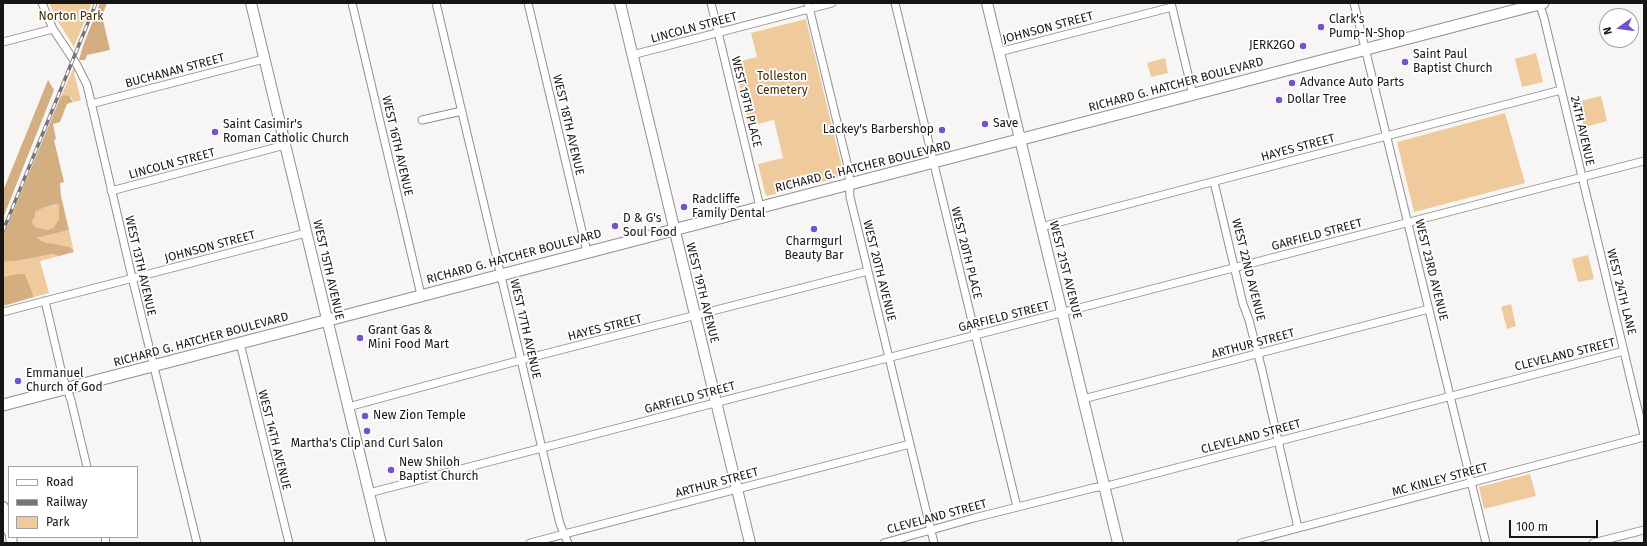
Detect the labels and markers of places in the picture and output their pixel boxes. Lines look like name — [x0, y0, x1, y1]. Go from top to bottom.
place label: Clark's Pump-N-Shop — [1329, 13, 1405, 41]
marker: Clark's Pump-N-Shop — [1316, 22, 1326, 32]
place label: JERK2GO — [1249, 39, 1295, 53]
marker: JERK2GO — [1298, 41, 1308, 51]
place label: Saint Paul Baptist Church — [1413, 48, 1492, 76]
marker: Saint Paul Baptist Church — [1400, 57, 1410, 67]
place label: Advance Auto Parts — [1300, 76, 1404, 90]
marker: Advance Auto Parts — [1287, 78, 1297, 88]
place label: Dollar Tree — [1287, 93, 1346, 107]
marker: Dollar Tree — [1274, 95, 1284, 105]
place label: Save — [993, 117, 1018, 131]
place label: Saint Casimir's Roman Catholic Church — [223, 118, 349, 146]
marker: Save — [980, 119, 990, 129]
place label: Lackey's Barbershop — [823, 123, 934, 137]
marker: Lackey's Barbershop — [937, 125, 947, 135]
marker: Saint Casimir's Roman Catholic Church — [210, 127, 220, 137]
place label: Radcliffe Family Dental — [692, 193, 765, 221]
marker: Radcliffe Family Dental — [679, 202, 689, 212]
place label: D & G's Soul Food — [623, 212, 677, 240]
marker: D & G's Soul Food — [610, 221, 620, 231]
marker: Charmgurl Beauty Bar — [809, 224, 819, 234]
place label: Charmgurl Beauty Bar — [784, 235, 844, 263]
place label: Grant Gas & Mini Food Mart — [368, 324, 449, 352]
marker: Grant Gas & Mini Food Mart — [355, 333, 365, 343]
place label: Emmanuel Church of God — [26, 367, 103, 395]
marker: Emmanuel Church of God — [13, 376, 23, 386]
place label: New Zion Temple — [373, 409, 466, 423]
marker: New Zion Temple — [360, 411, 370, 421]
marker: Martha's Clip and Curl Salon — [362, 426, 372, 436]
place label: Martha's Clip and Curl Salon — [291, 437, 443, 451]
place label: New Shiloh Baptist Church — [399, 456, 478, 484]
marker: New Shiloh Baptist Church — [386, 465, 396, 475]

